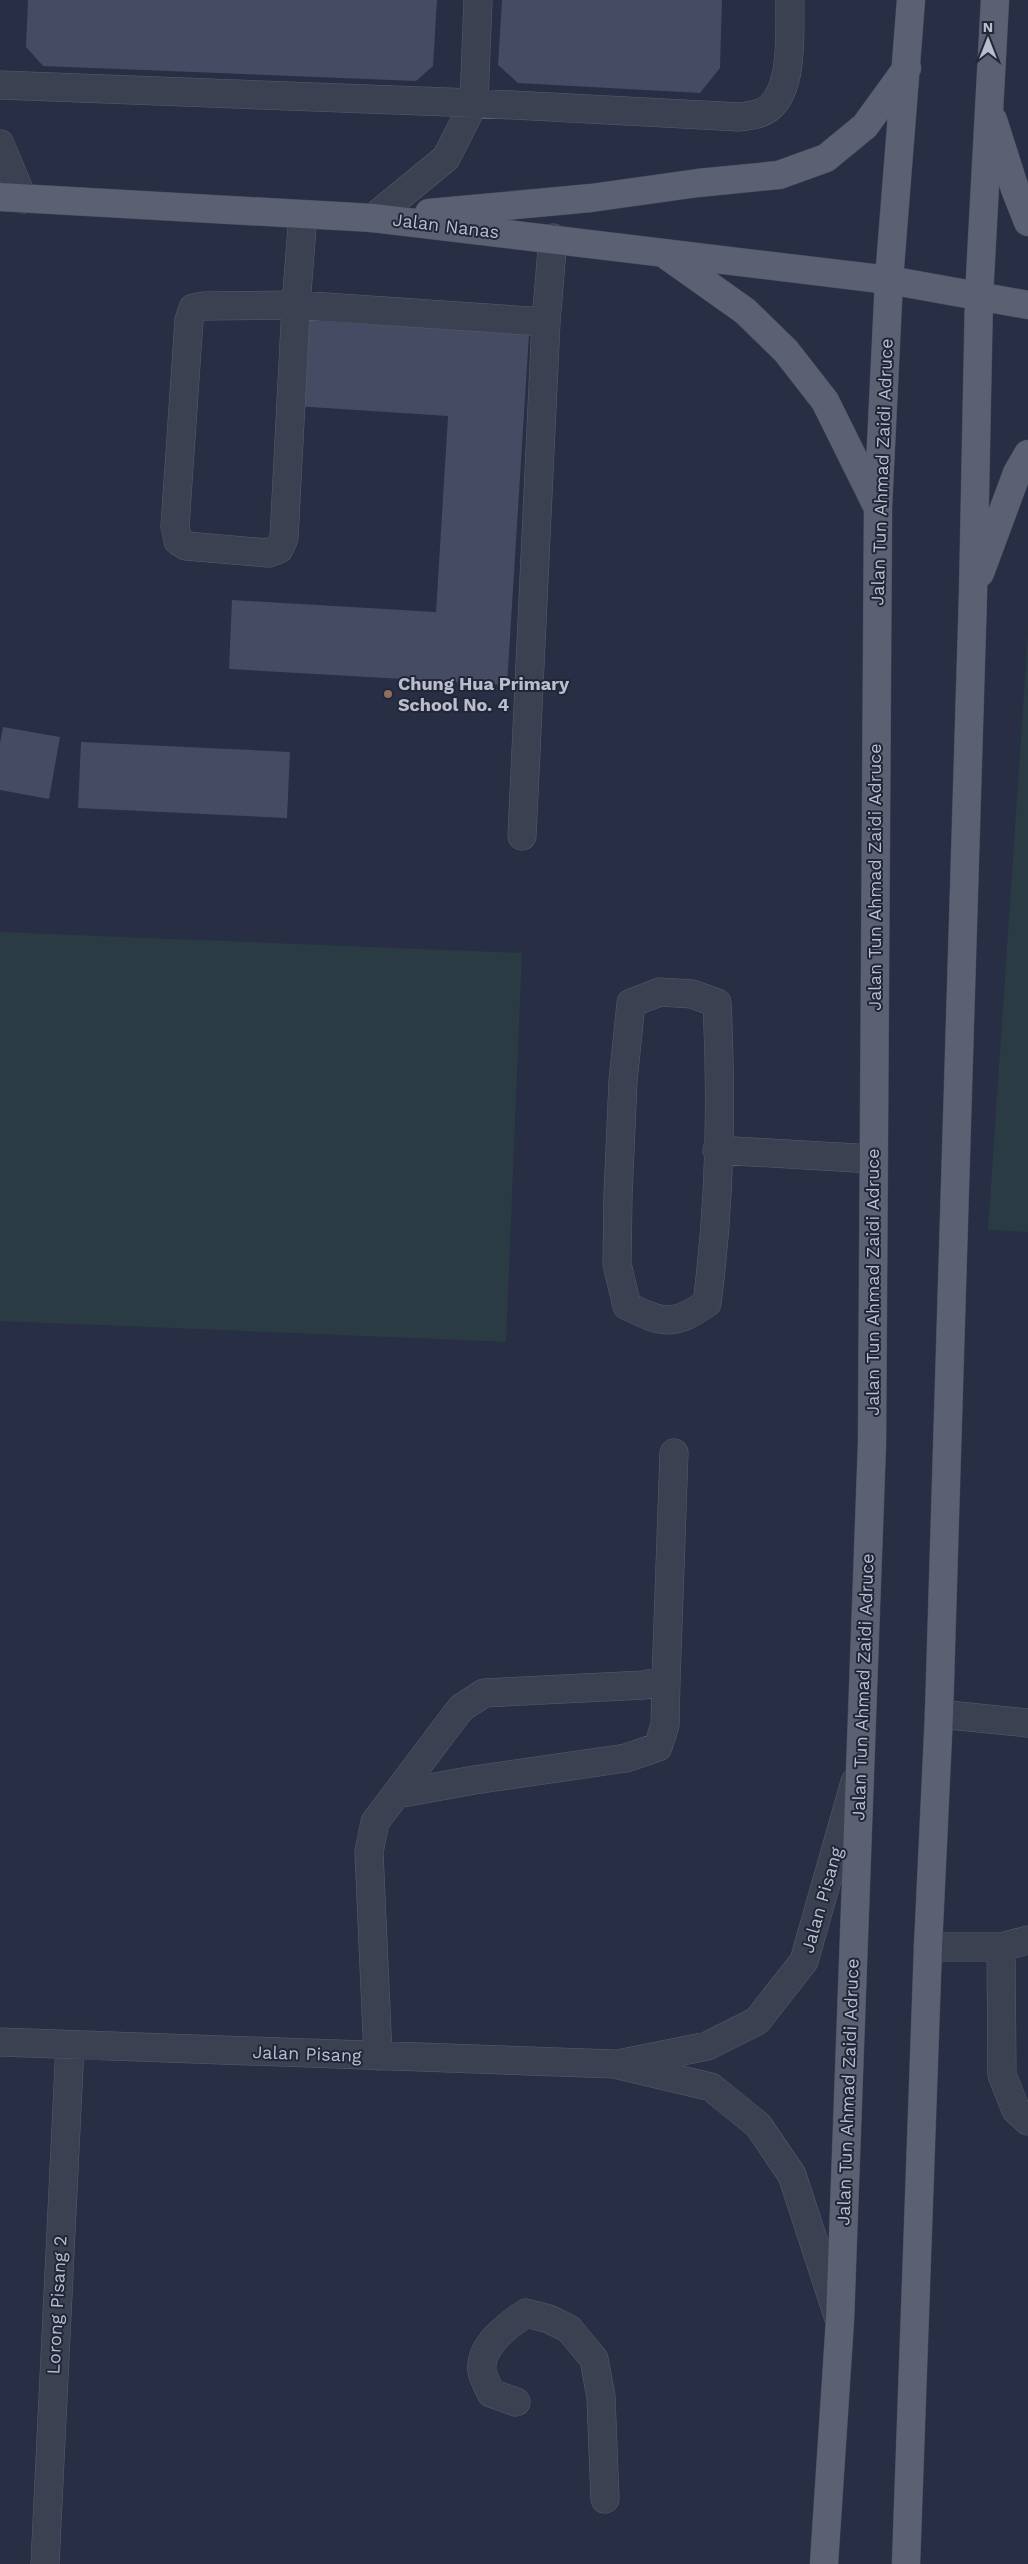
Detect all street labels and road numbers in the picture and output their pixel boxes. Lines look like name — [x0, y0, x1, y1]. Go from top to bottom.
street label: Jalan Nanas — [392, 209, 501, 242]
street label: Jalan Tun Ahmad Zaidi Adruce — [866, 338, 897, 606]
street label: Jalan Tun Ahmad Zaidi Adruce — [864, 743, 885, 1011]
street label: Jalan Tun Ahmad Zaidi Adruce — [862, 1148, 883, 1416]
street label: Jalan Tun Ahmad Zaidi Adruce — [847, 1553, 878, 1821]
street label: Jalan Pisang — [796, 1844, 847, 1955]
street label: Jalan Tun Ahmad Zaidi Adruce — [832, 1958, 863, 2226]
street label: Jalan Pisang — [252, 2041, 362, 2066]
street label: Lorong Pisang 2 — [42, 2235, 71, 2375]

